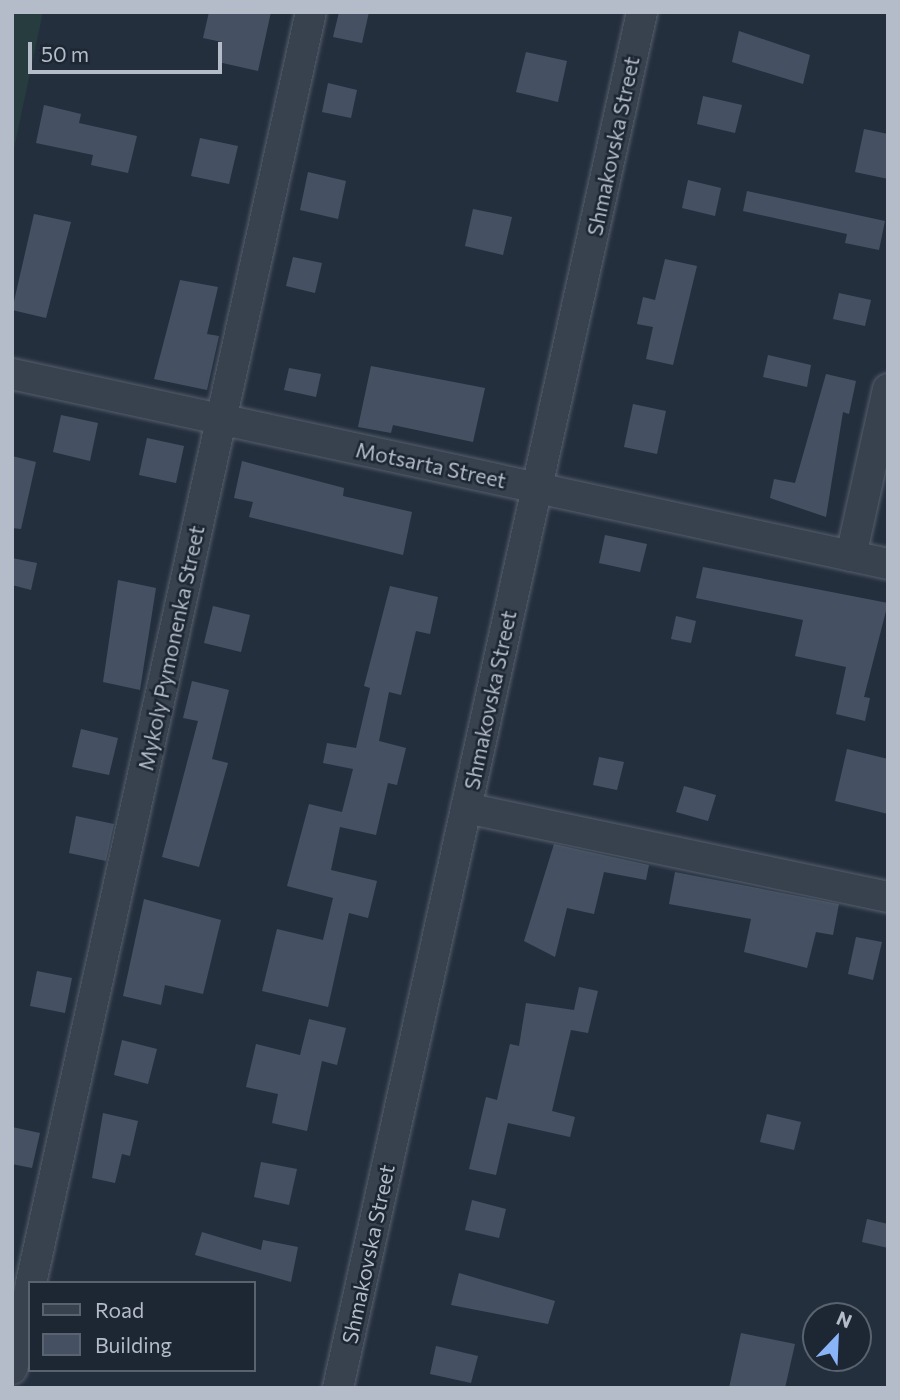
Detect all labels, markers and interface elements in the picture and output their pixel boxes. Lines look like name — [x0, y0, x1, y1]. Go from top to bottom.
scale bar — [32, 28, 226, 72]
text: 50 m — [41, 41, 89, 66]
street label: Shmakovska Street — [582, 54, 644, 238]
street label: Motsarta Street — [354, 437, 508, 493]
street label: Mykoly Pymonenka Street — [133, 523, 209, 773]
street label: Shmakovska Street — [459, 608, 521, 792]
street label: Shmakovska Street — [337, 1162, 399, 1346]
legend — [28, 1281, 256, 1372]
text: Road — [95, 1297, 144, 1322]
north arrow — [802, 1302, 872, 1372]
text: N — [834, 1306, 856, 1332]
text: Building — [95, 1332, 172, 1357]

